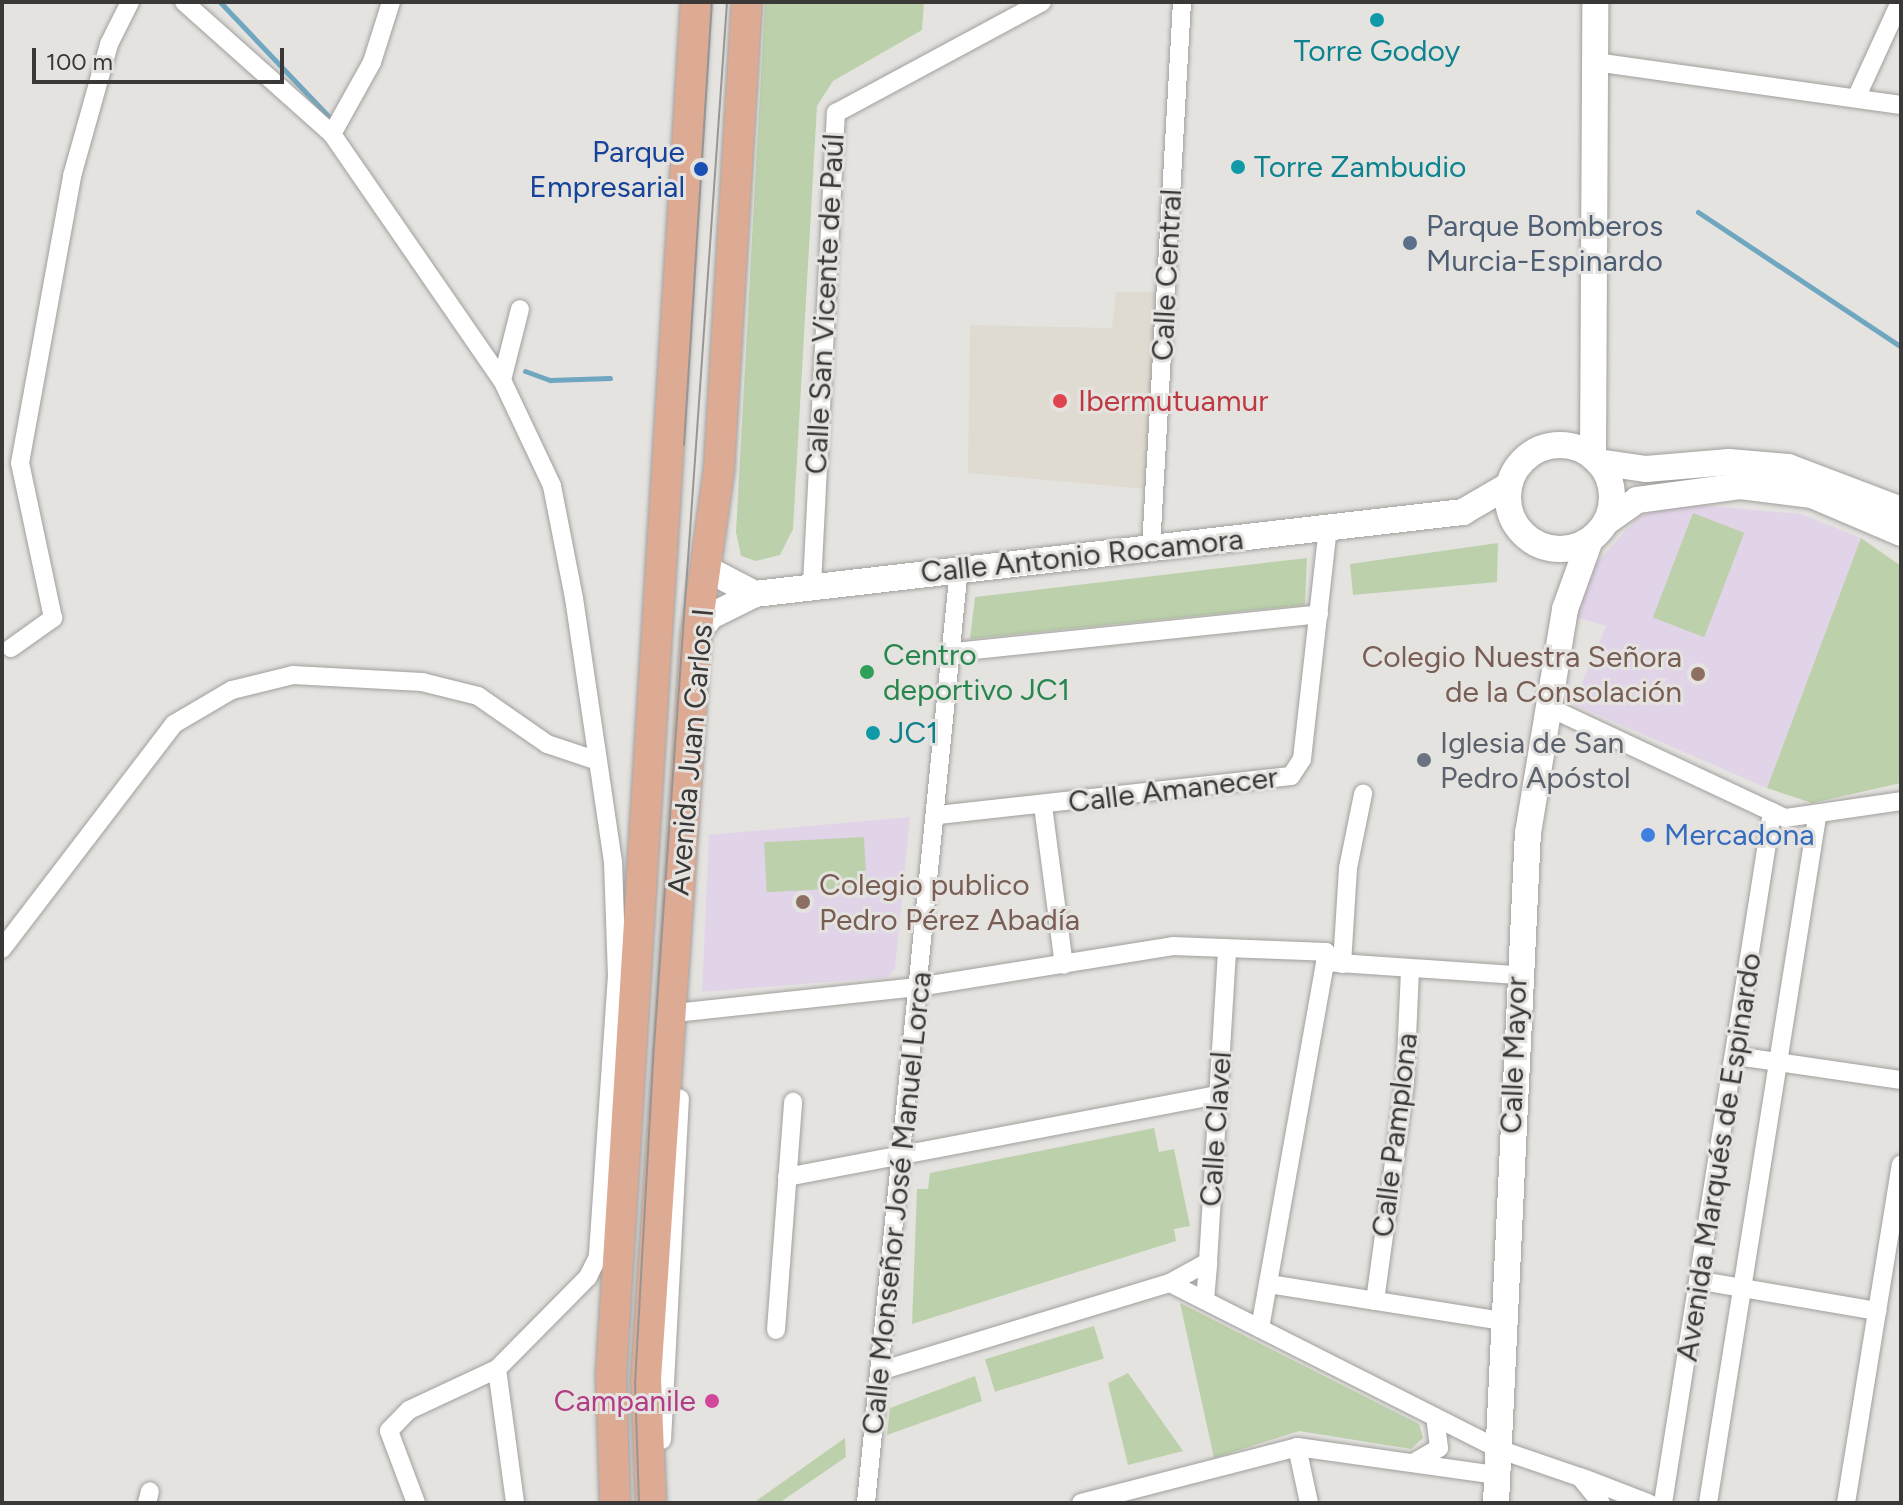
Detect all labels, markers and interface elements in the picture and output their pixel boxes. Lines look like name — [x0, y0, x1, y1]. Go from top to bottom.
marker: Torre Godoy — [1368, 11, 1386, 29]
scale bar — [36, 32, 288, 82]
place label: Torre Godoy — [1294, 33, 1460, 69]
text: 100 m — [46, 47, 113, 76]
street label: Calle San Vicente de Paúl — [798, 133, 852, 475]
place label: Parque Empresarial — [529, 134, 685, 204]
place label: Torre Zambudio — [1254, 149, 1466, 185]
marker: Torre Zambudio — [1229, 158, 1247, 176]
marker: Parque Empresarial — [692, 160, 710, 178]
street label: Calle Central — [1145, 188, 1189, 362]
place label: Parque Bomberos Murcia-Espinardo — [1426, 208, 1663, 278]
marker: Parque Bomberos Murcia-Espinardo — [1401, 234, 1419, 252]
place label: Ibermutuamur — [1078, 383, 1268, 419]
marker: Ibermutuamur — [1049, 390, 1071, 412]
street label: Calle Antonio Rocamora — [919, 521, 1245, 591]
street label: Avenida Juan Carlos I — [661, 607, 721, 897]
place label: Centro deportivo JC1 — [883, 637, 1070, 708]
place label: Colegio Nuestra Señora de la Consolación — [1362, 639, 1682, 710]
marker: Centro deportivo JC1 — [858, 663, 876, 681]
marker: Colegio Nuestra Señora de la Consolación — [1689, 665, 1707, 683]
place label: JC1 — [889, 715, 938, 751]
marker: JC1 — [864, 724, 882, 742]
place label: Iglesia de San Pedro Apóstol — [1440, 725, 1631, 796]
marker: Iglesia de San Pedro Apóstol — [1415, 751, 1433, 769]
street label: Calle Amanecer — [1066, 759, 1280, 821]
place label: Mercadona — [1664, 817, 1814, 853]
marker: Mercadona — [1639, 826, 1657, 844]
place label: Colegio publico Pedro Pérez Abadía — [819, 867, 1080, 938]
marker: Colegio publico Pedro Pérez Abadía — [794, 893, 812, 911]
street label: Avenida Marqués de Espinardo — [1669, 950, 1769, 1364]
street label: Calle Monseñor José Manuel Lorca — [855, 970, 939, 1436]
street label: Calle Mayor — [1493, 976, 1535, 1134]
street label: Calle Pamplona — [1365, 1031, 1425, 1239]
street label: Calle Clavel — [1193, 1050, 1239, 1208]
place label: Campanile — [554, 1383, 696, 1419]
marker: Campanile — [703, 1392, 721, 1410]

